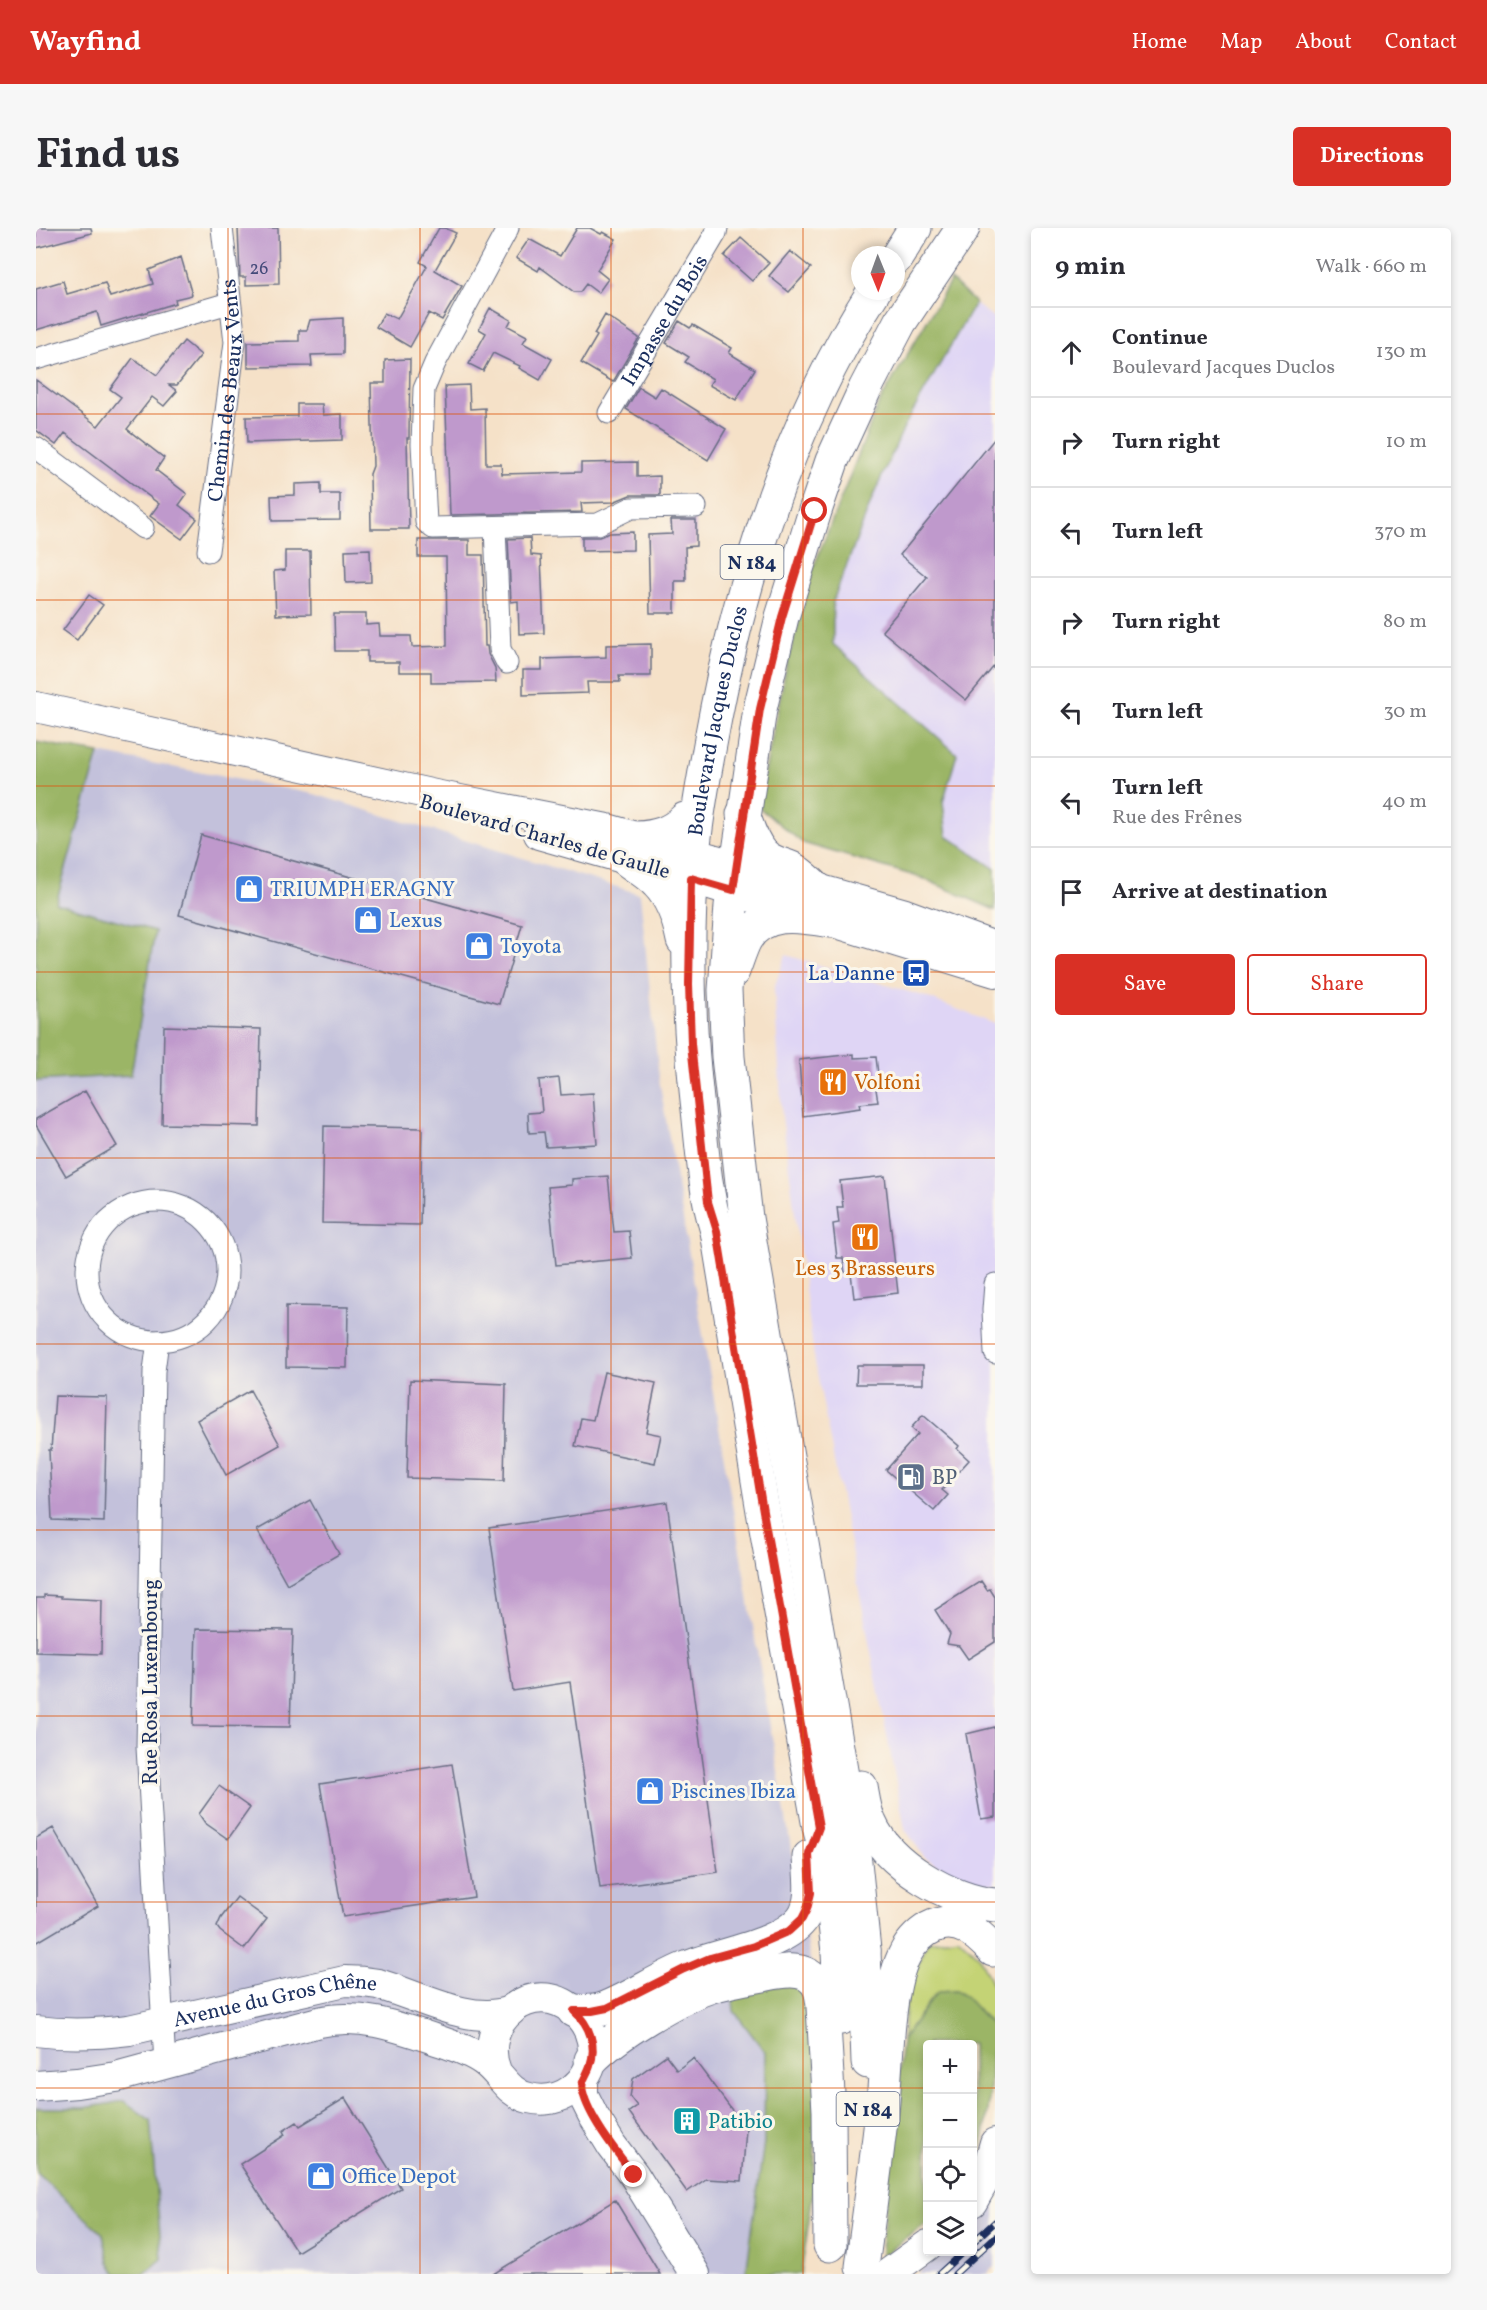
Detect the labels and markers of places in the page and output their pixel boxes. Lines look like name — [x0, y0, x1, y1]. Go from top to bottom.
shop icon: TRIUMPH ERAGNY — [233, 873, 265, 905]
place label: TRIUMPH ERAGNY — [270, 876, 455, 905]
shop icon: Lexus — [352, 904, 384, 936]
place label: Lexus — [389, 907, 443, 936]
shop icon: Toyota — [463, 930, 495, 962]
place label: Toyota — [500, 933, 562, 962]
bus stop icon: La Danne — [900, 957, 932, 989]
place label: La Danne — [808, 960, 895, 989]
restaurant icon: Volfoni — [817, 1066, 849, 1098]
place label: Volfoni — [854, 1069, 921, 1098]
restaurant icon: Les 3 Brasseurs — [849, 1221, 881, 1253]
place label: Les 3 Brasseurs — [795, 1255, 935, 1284]
fuel station icon: BP — [895, 1461, 927, 1493]
place label: BP — [932, 1464, 957, 1493]
shop icon: Piscines Ibiza — [634, 1775, 666, 1807]
place label: Piscines Ibiza — [671, 1778, 796, 1807]
building icon: Patibio — [671, 2105, 703, 2137]
place label: Patibio — [708, 2108, 773, 2137]
shop icon: Office Depot — [305, 2160, 337, 2192]
place label: Office Depot — [342, 2163, 457, 2192]

